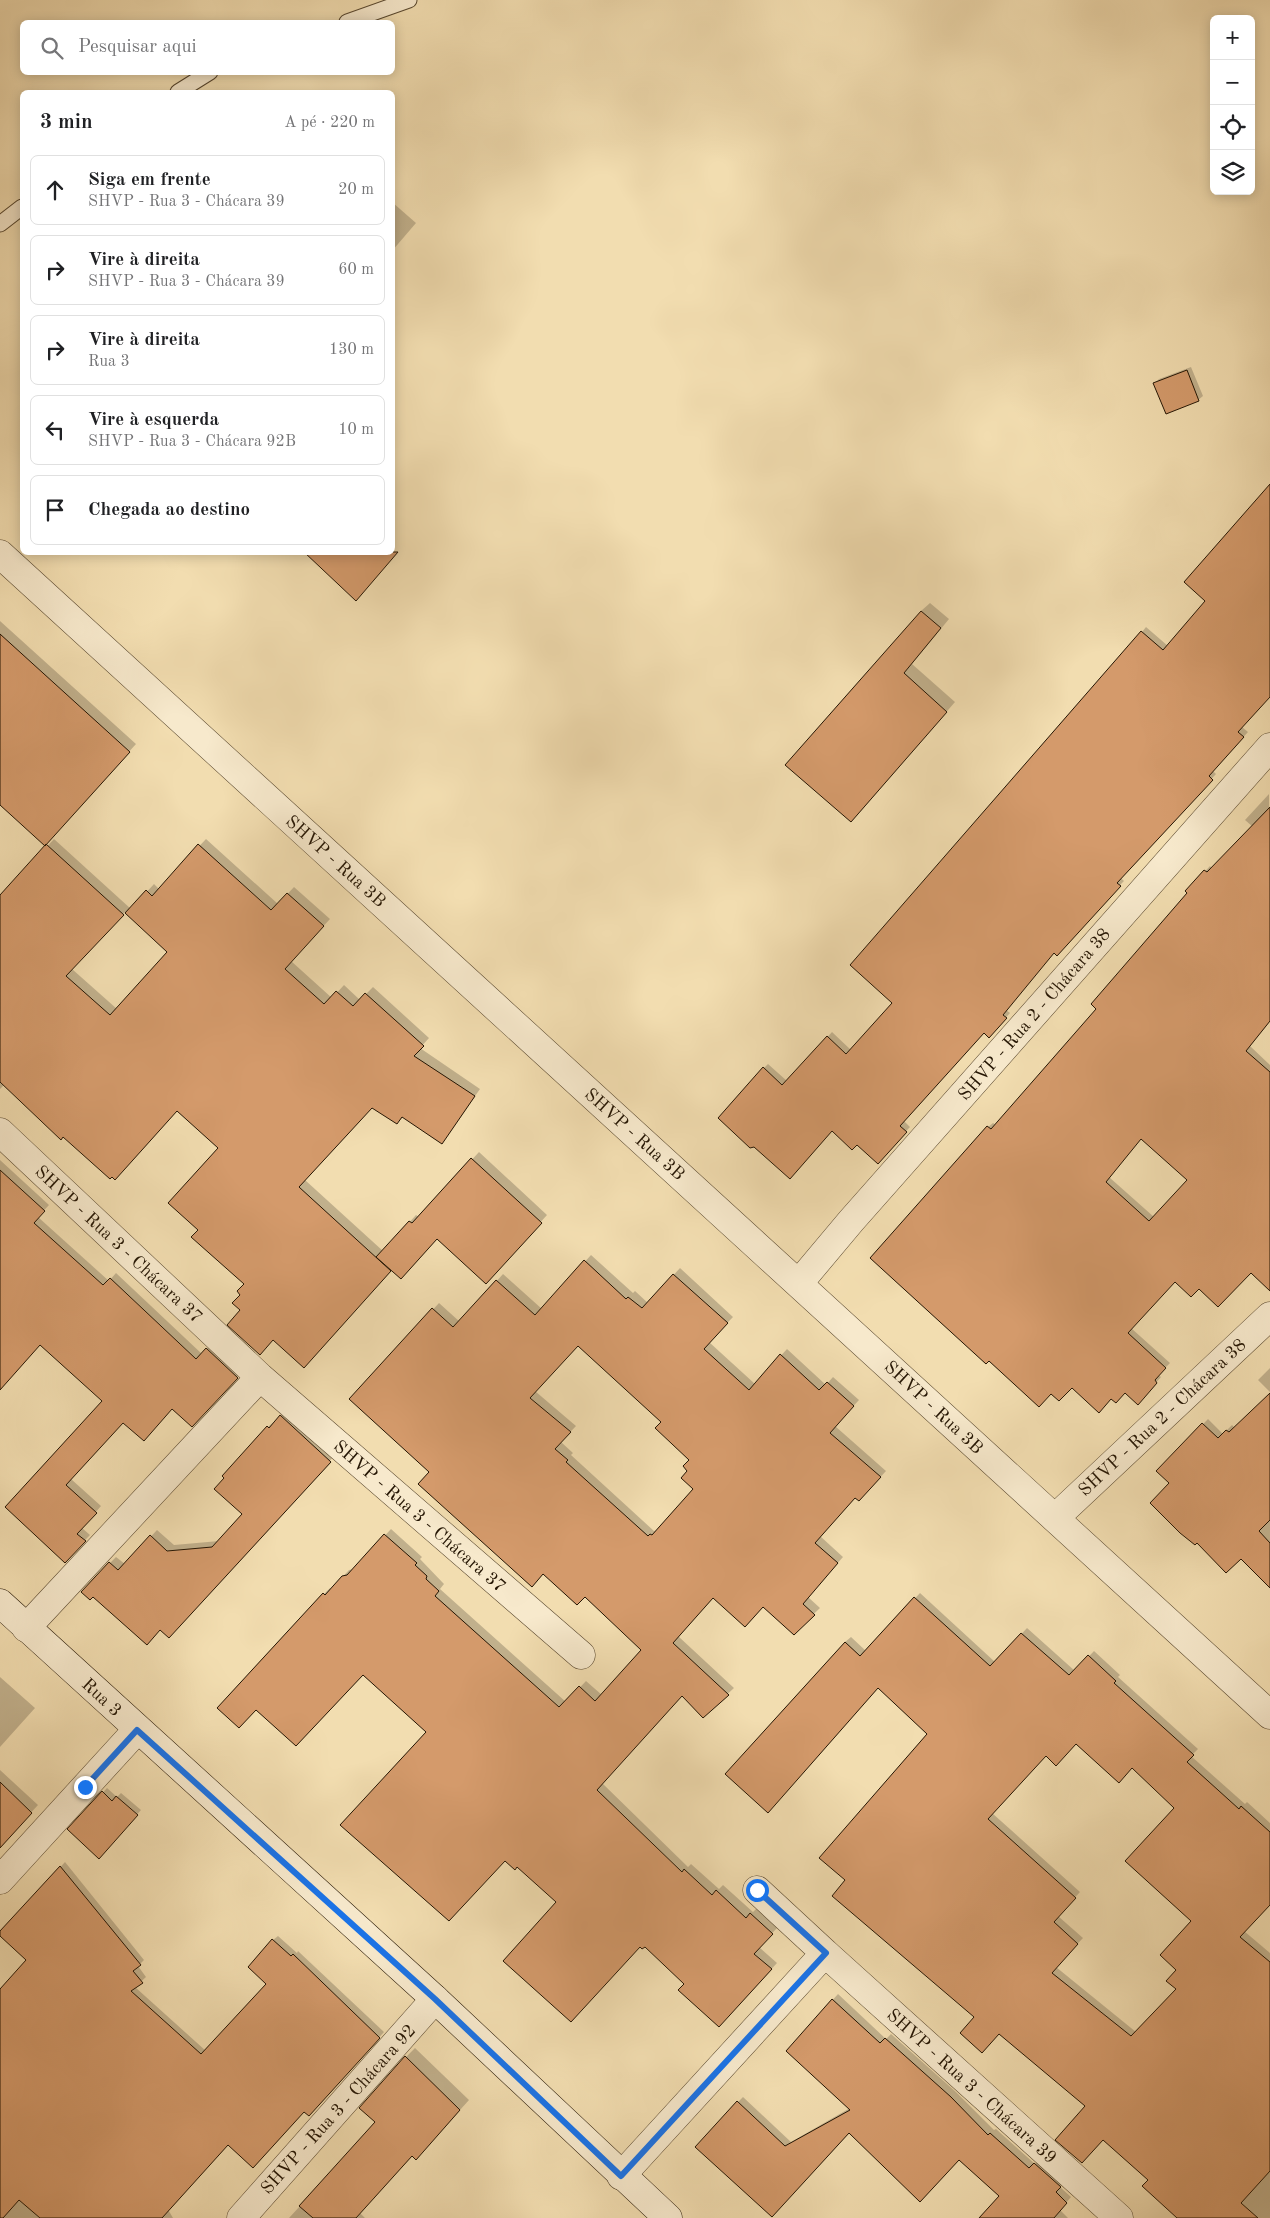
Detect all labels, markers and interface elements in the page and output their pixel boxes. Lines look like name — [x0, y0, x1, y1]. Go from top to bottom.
map controls — [1210, 15, 1255, 195]
button: + — [1210, 15, 1255, 60]
search box — [20, 20, 395, 75]
icon: search — [38, 34, 66, 62]
text: Pesquisar aqui — [78, 38, 197, 57]
button: − — [1210, 60, 1255, 105]
button: locate — [1210, 105, 1255, 150]
text: 3 min — [40, 112, 93, 133]
text: A pé · 220 m — [284, 115, 375, 131]
button: layers — [1210, 150, 1255, 195]
text: Siga em frente — [88, 171, 211, 190]
icon: ahead — [41, 176, 69, 204]
text: 20 m — [338, 182, 374, 198]
text: SHVP - Rua 3 - Chácara 39 — [88, 194, 285, 210]
text: Vire à direita — [88, 251, 200, 270]
icon: right — [41, 256, 69, 284]
text: 60 m — [338, 262, 374, 278]
text: SHVP - Rua 3 - Chácara 39 — [88, 274, 285, 290]
text: Vire à direita — [88, 331, 200, 350]
icon: right — [41, 336, 69, 364]
text: 130 m — [329, 342, 374, 358]
text: Rua 3 — [88, 354, 130, 370]
text: Vire à esquerda — [88, 411, 219, 430]
icon: left — [41, 416, 69, 444]
text: 10 m — [338, 422, 374, 438]
text: SHVP - Rua 3 - Chácara 92B — [88, 434, 296, 450]
icon: arrive — [41, 496, 69, 524]
text: Chegada ao destino — [88, 501, 250, 520]
street label: SHVP - Rua 3B — [282, 812, 389, 911]
street label: SHVP - Rua 2 - Chácara 38 — [955, 925, 1114, 1104]
street label: SHVP - Rua 3B — [581, 1085, 688, 1184]
street label: SHVP - Rua 3 - Chácara 37 — [31, 1163, 205, 1327]
street label: SHVP - Rua 2 - Chácara 38 — [1076, 1336, 1250, 1500]
street label: SHVP - Rua 3B — [881, 1358, 986, 1458]
street label: SHVP - Rua 3 - Chácara 37 — [330, 1437, 509, 1596]
street label: Rua 3 — [78, 1675, 125, 1720]
route end — [74, 1776, 97, 1799]
route start — [746, 1879, 769, 1902]
street label: SHVP - Rua 3 - Chácara 39 — [883, 2006, 1060, 2168]
street label: SHVP - Rua 3 - Chácara 92 — [258, 2021, 420, 2198]

